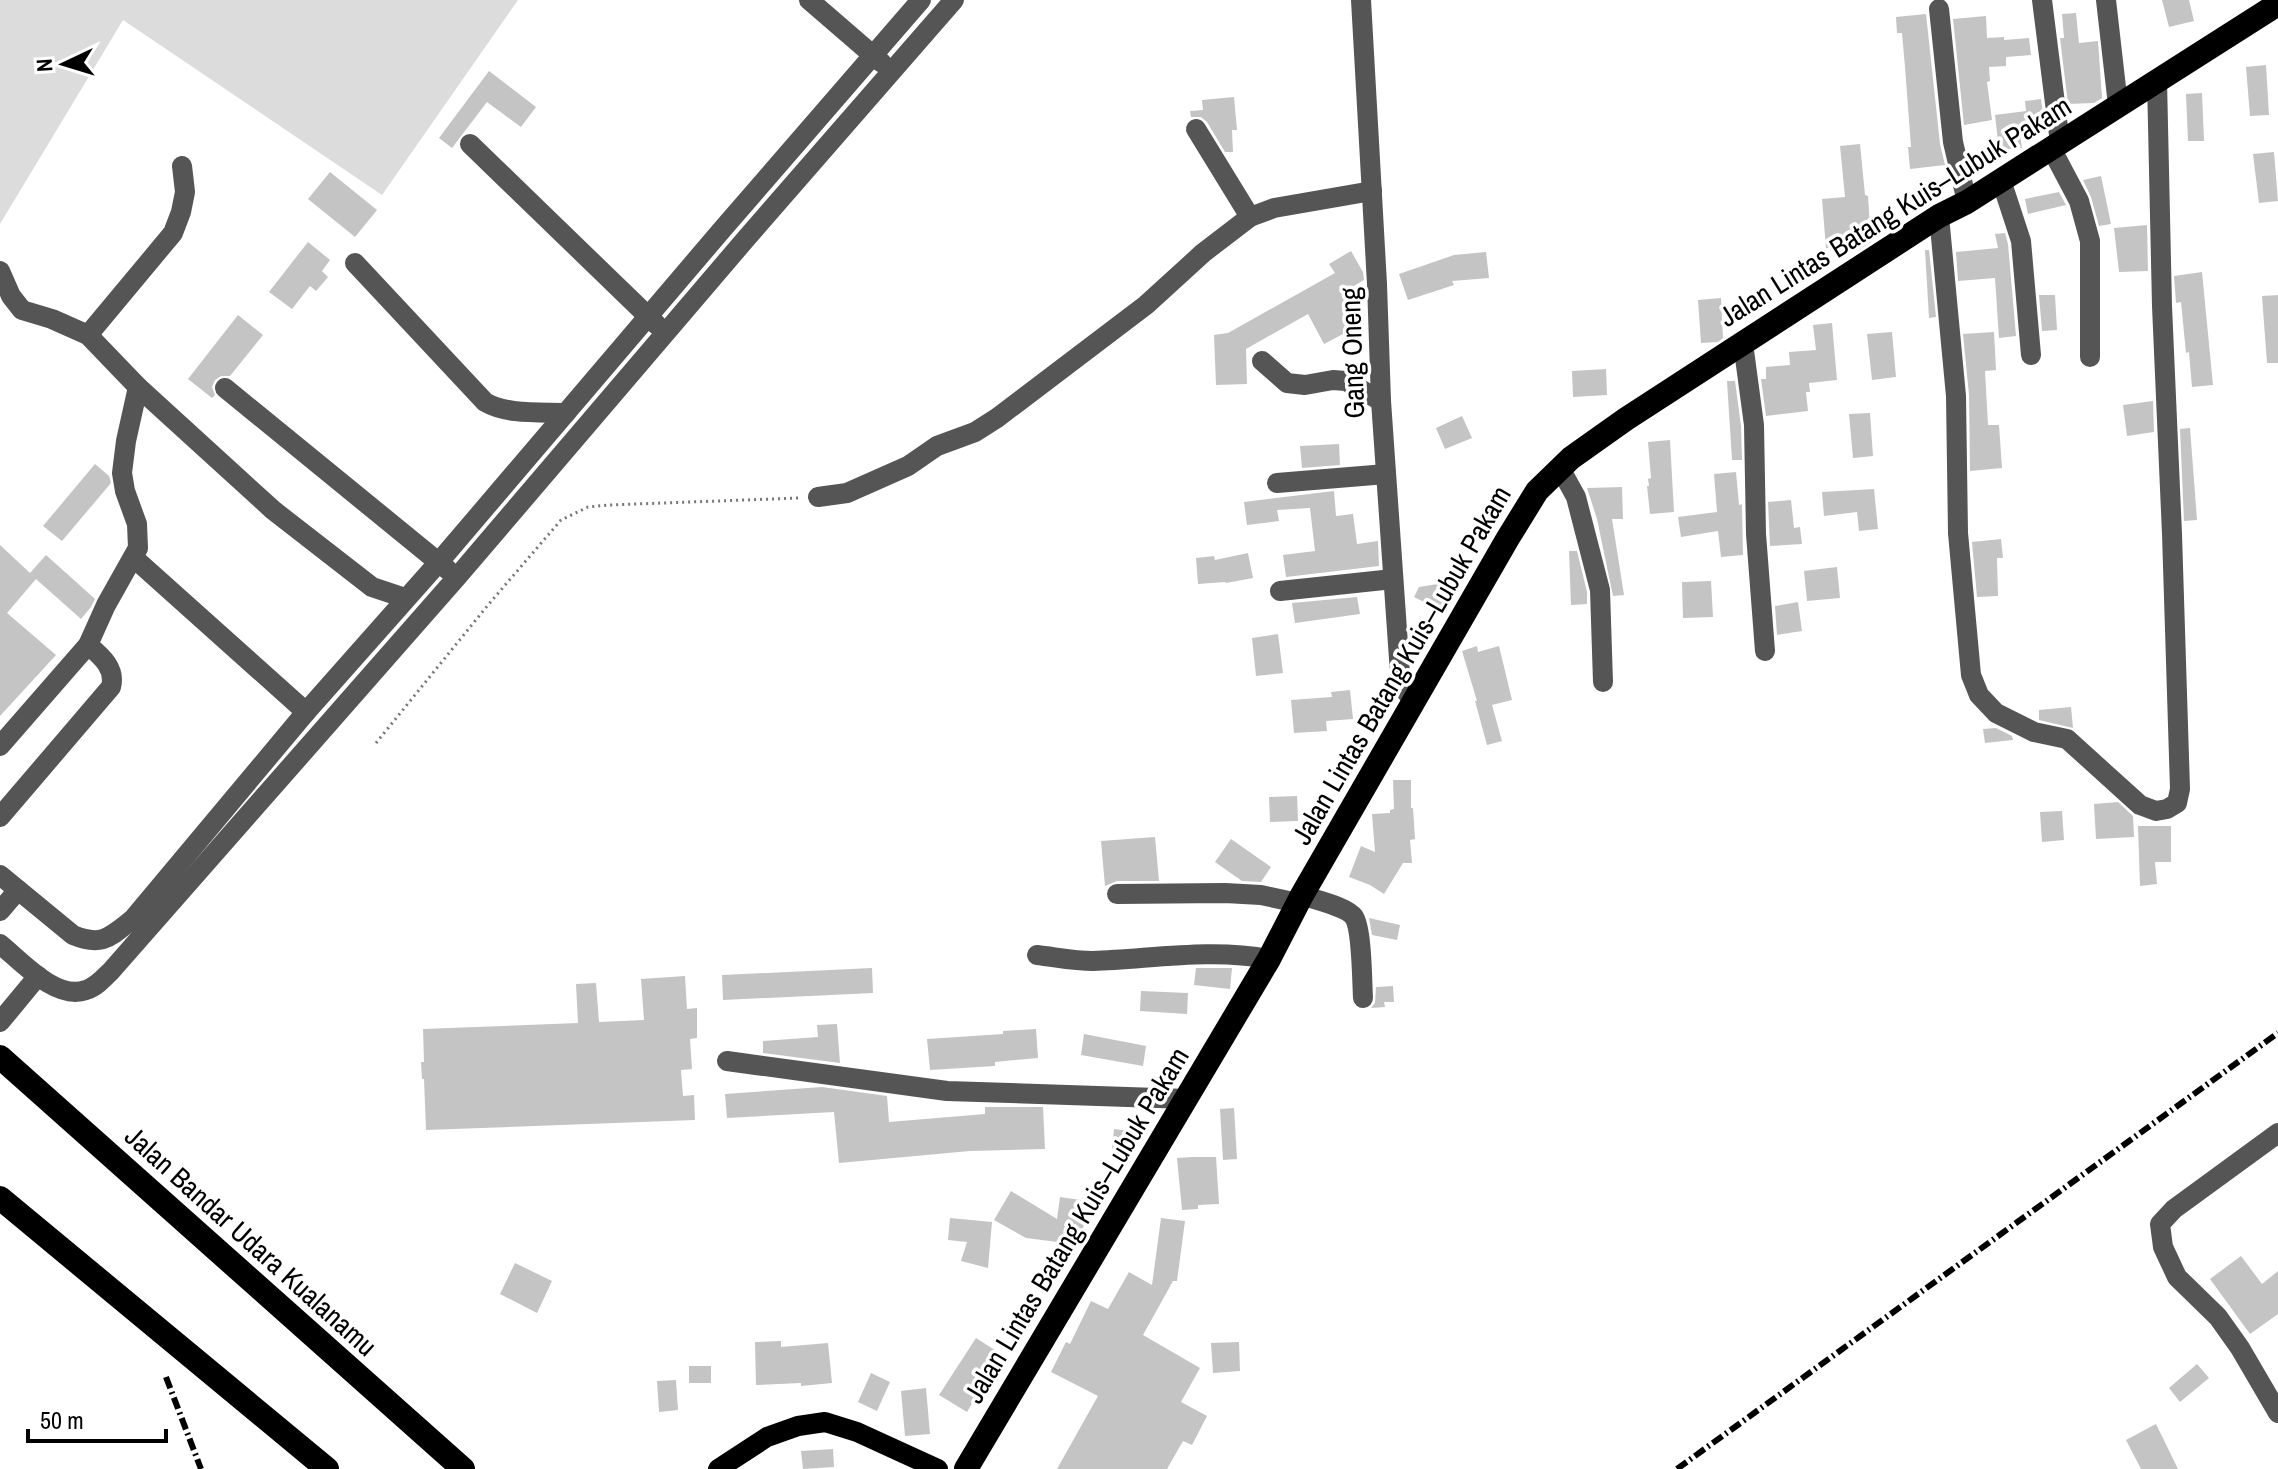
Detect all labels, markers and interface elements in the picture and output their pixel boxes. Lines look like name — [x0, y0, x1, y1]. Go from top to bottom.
north arrow — [24, 24, 104, 104]
text: N — [29, 58, 59, 73]
street label: Jalan Lintas Batang Kuis–Lubuk Pakam — [1712, 87, 2078, 335]
street label: Gang Oneng — [1331, 286, 1373, 419]
street label: Jalan Lintas Batang Kuis–Lubuk Pakam — [1282, 479, 1520, 851]
street label: Jalan Lintas Batang Kuis–Lubuk Pakam — [955, 1040, 1197, 1410]
street label: Jalan Bandar Udara Kualanamu — [117, 1118, 385, 1364]
scale bar — [28, 1393, 166, 1443]
text: 50 m — [40, 1404, 84, 1436]

